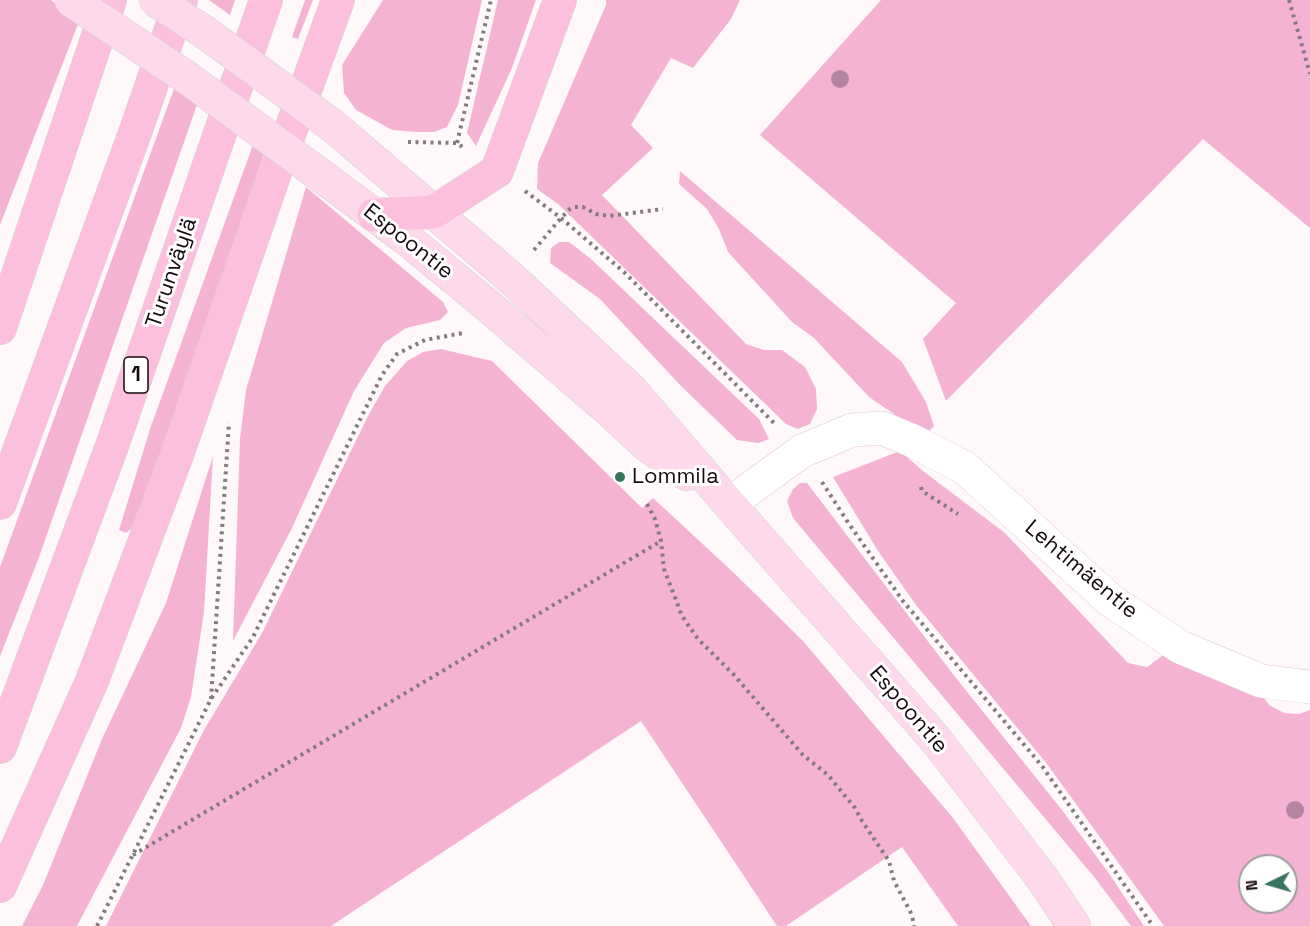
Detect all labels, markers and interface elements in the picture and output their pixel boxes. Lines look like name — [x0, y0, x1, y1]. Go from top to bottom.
street label: Espoontie — [358, 199, 458, 285]
street label: Turunväylä — [141, 214, 203, 332]
road number: 1 — [124, 357, 148, 393]
place label: Lommila — [632, 464, 719, 490]
marker: Lommila — [613, 470, 627, 484]
street label: Lehtimäentie — [1019, 515, 1143, 625]
street label: Espoontie — [863, 661, 953, 759]
north arrow — [1238, 854, 1298, 914]
text: N — [1241, 879, 1262, 892]

